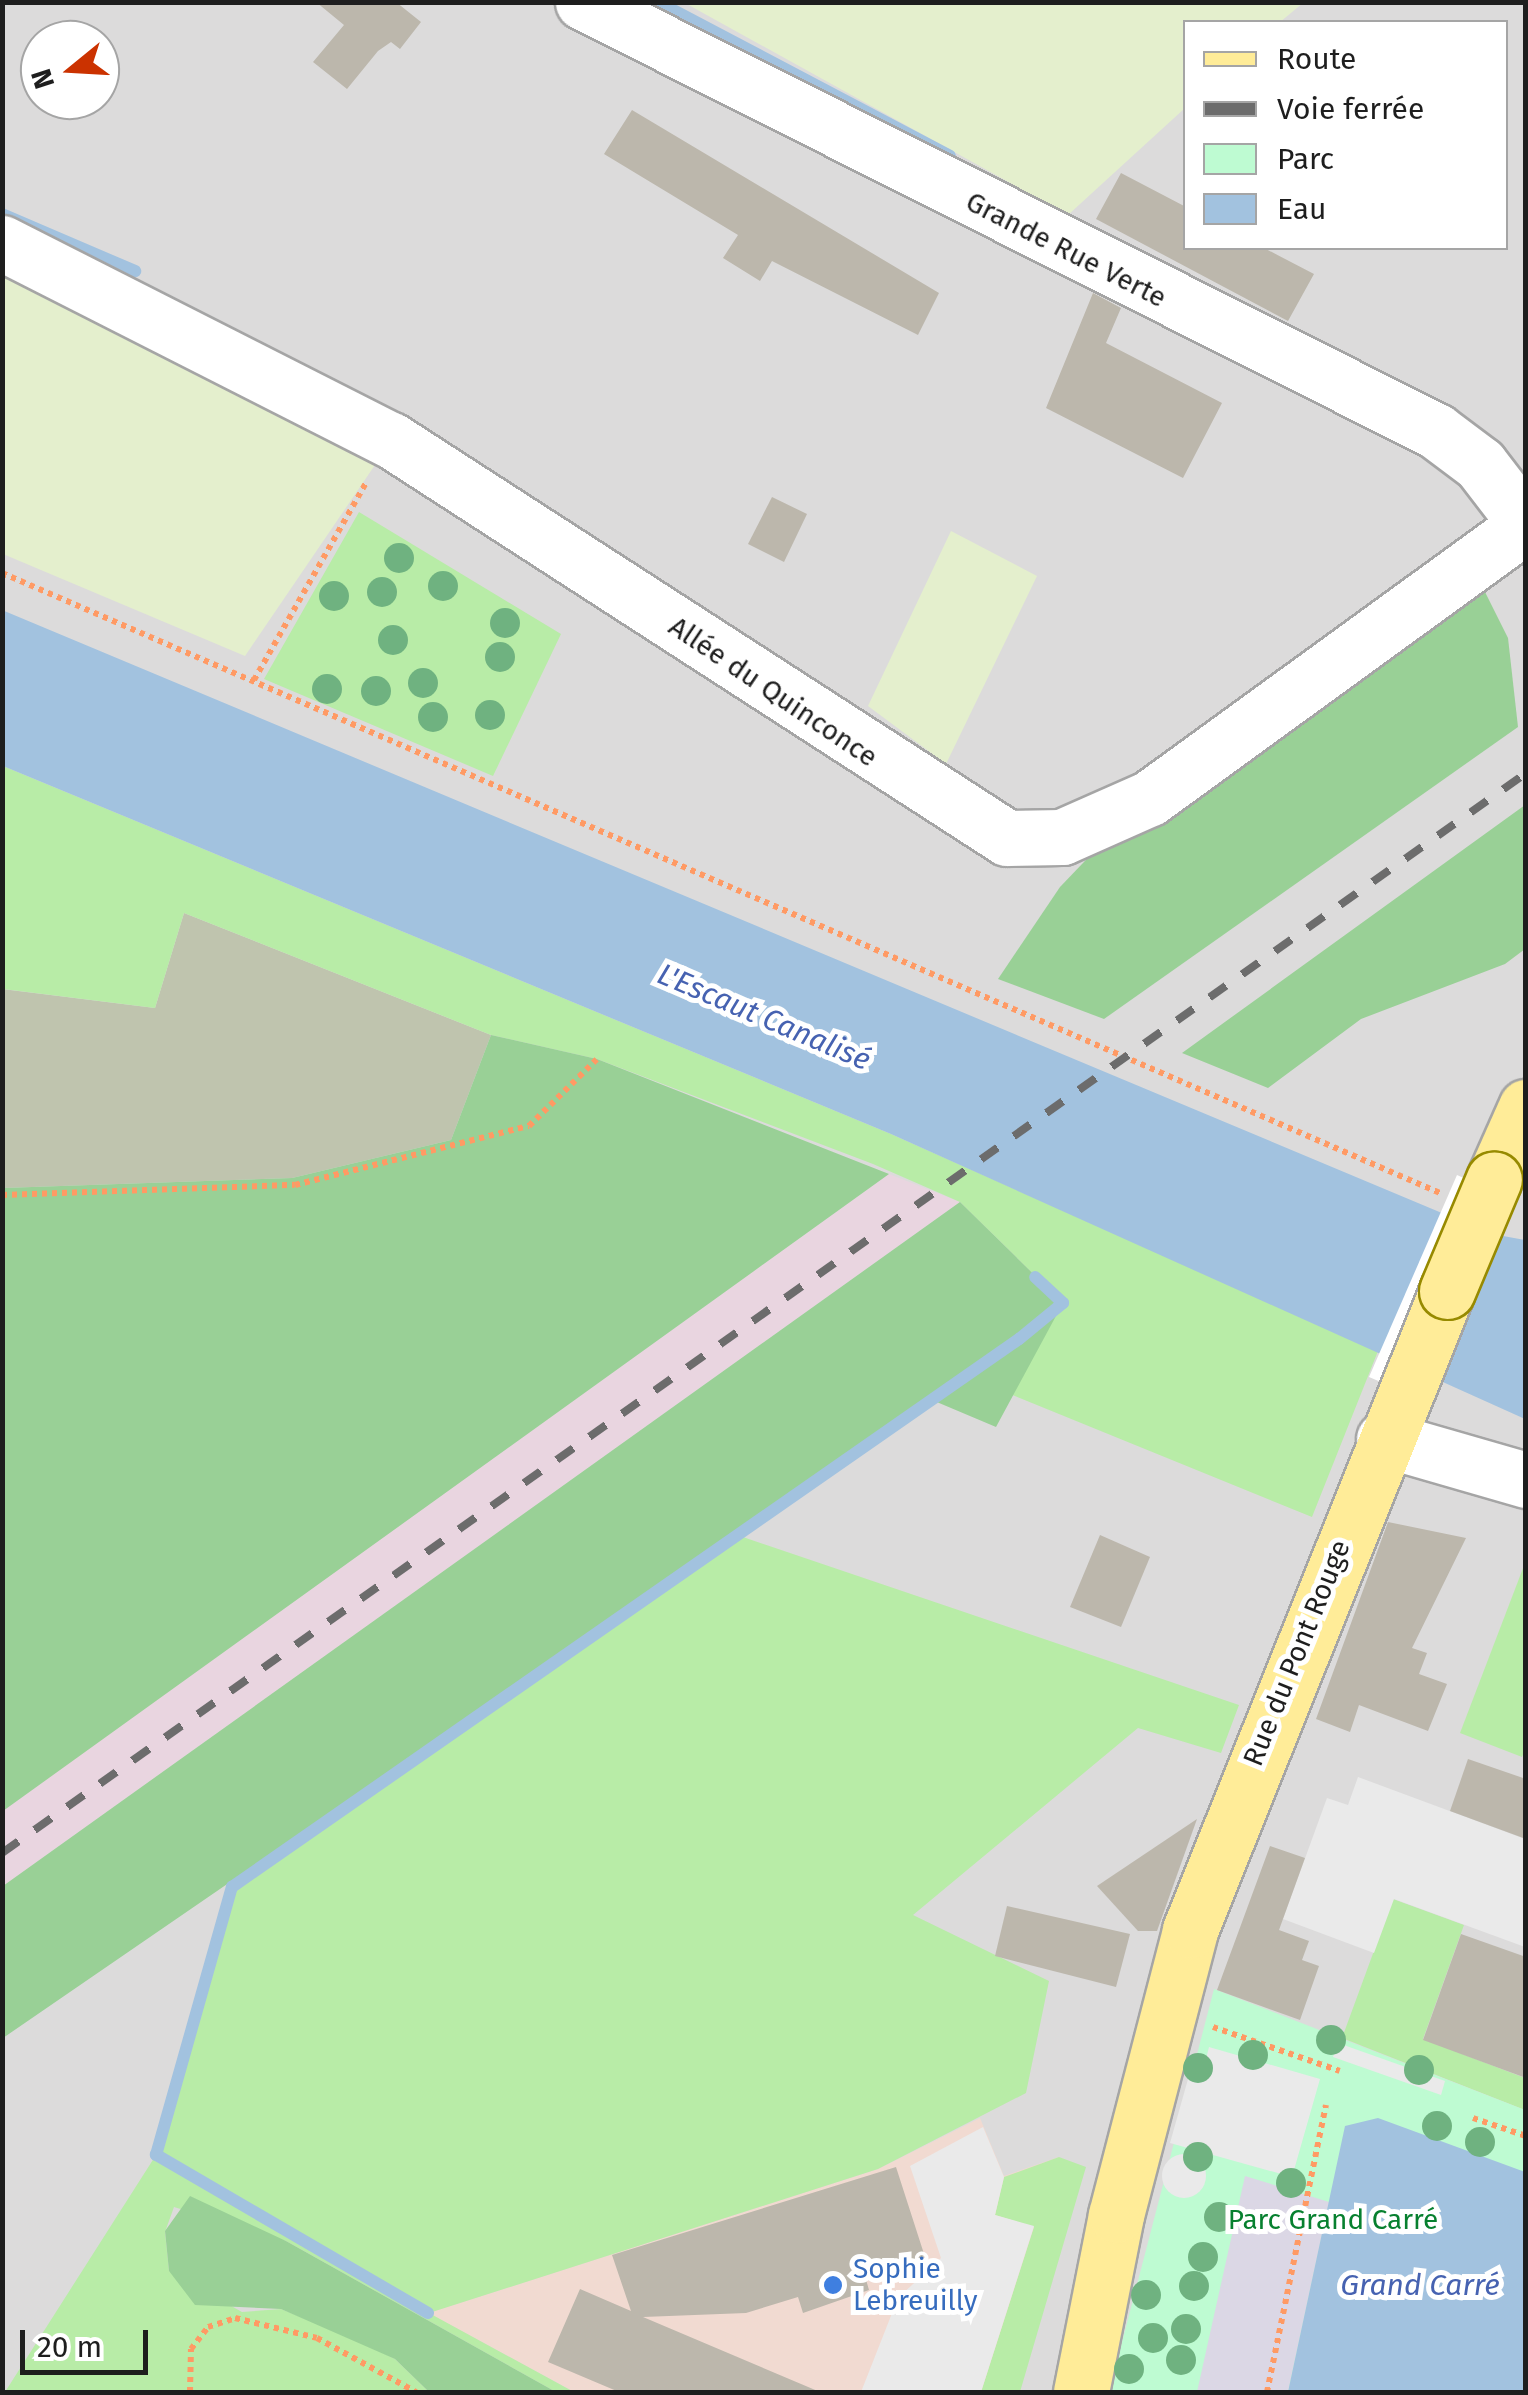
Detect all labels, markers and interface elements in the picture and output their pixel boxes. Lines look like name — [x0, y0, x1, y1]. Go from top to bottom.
north arrow — [20, 20, 120, 120]
legend — [1183, 20, 1508, 250]
text: Route — [1277, 41, 1356, 77]
text: N — [24, 65, 61, 93]
text: Voie ferrée — [1277, 91, 1424, 127]
text: Parc — [1277, 141, 1334, 177]
street label: Grande Rue Verte — [960, 185, 1172, 315]
text: Eau — [1277, 191, 1326, 227]
street label: Allée du Quinconce — [662, 610, 884, 774]
water label: L'Escaut Canalisé — [652, 956, 876, 1078]
street label: Rue du Pont Rouge — [1236, 1535, 1358, 1771]
park label: Parc Grand Carré — [1228, 2203, 1438, 2237]
place label: Sophie Lebreuilly — [853, 2252, 977, 2318]
water label: Grand Carré — [1340, 2267, 1500, 2303]
marker: Sophie Lebreuilly — [822, 2274, 844, 2296]
scale bar — [25, 2310, 152, 2372]
text: 20 m — [37, 2329, 102, 2365]

